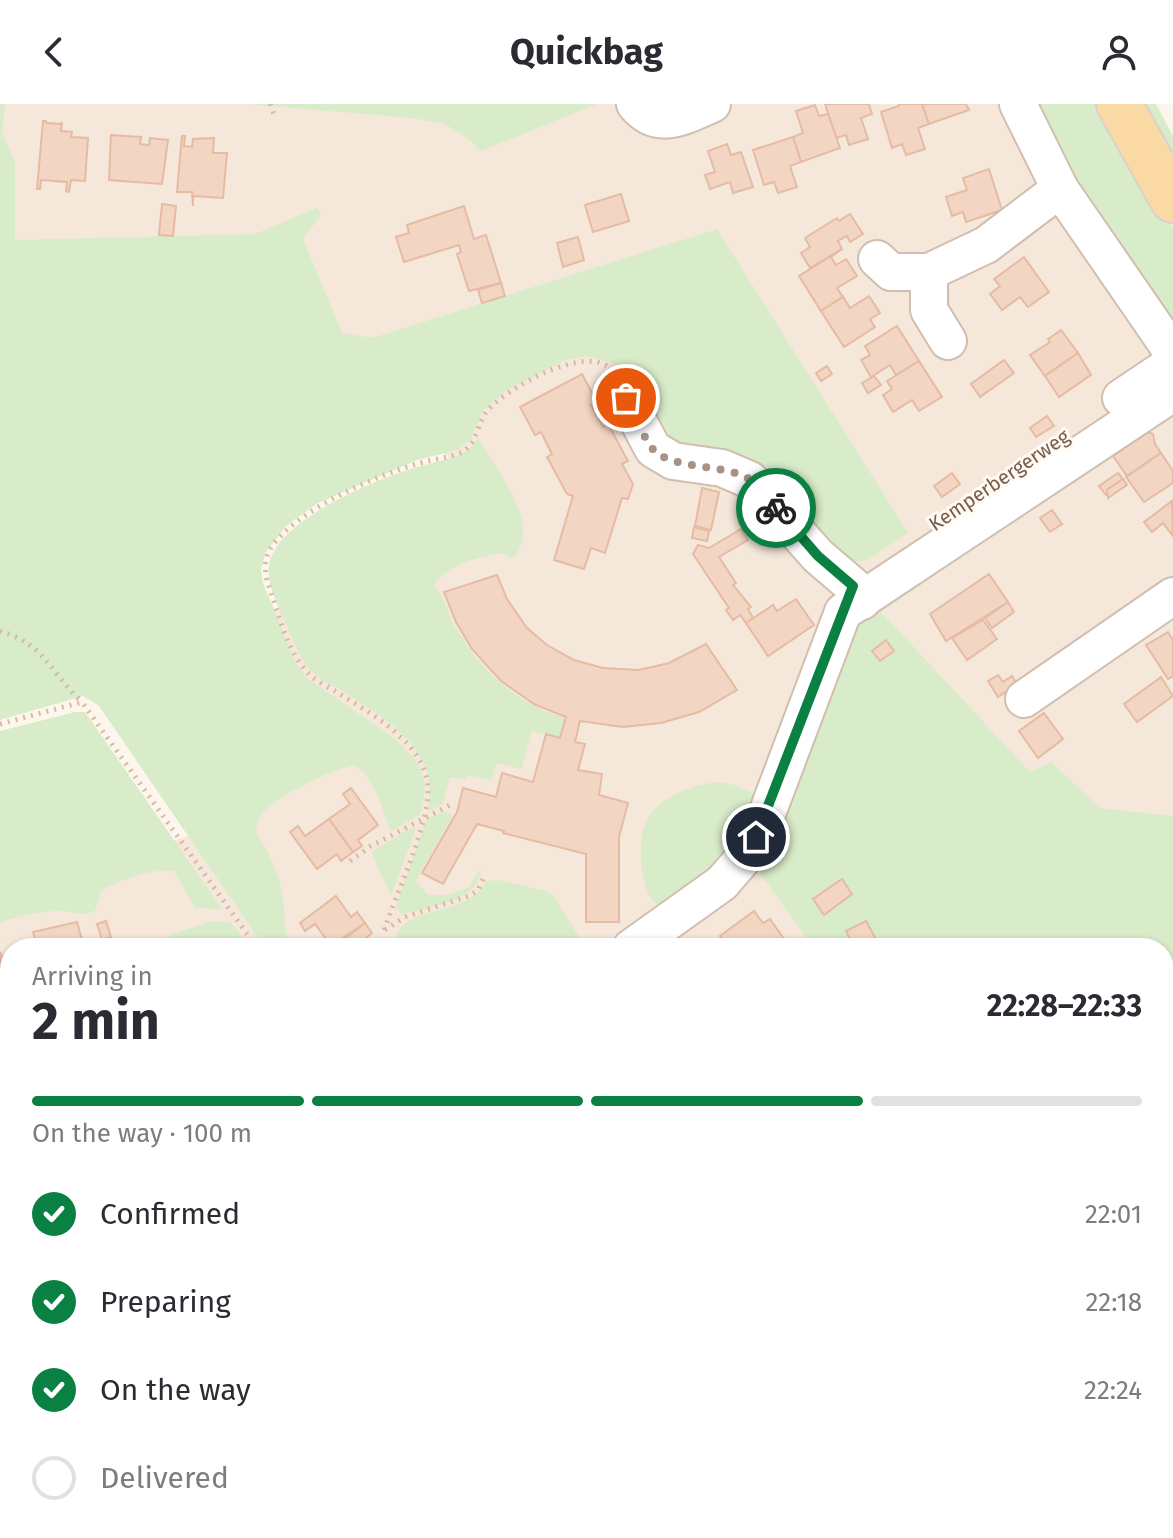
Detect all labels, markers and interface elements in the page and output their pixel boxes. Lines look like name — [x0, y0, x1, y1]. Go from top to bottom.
icon: back — [32, 30, 76, 74]
text: Quickbag — [510, 30, 663, 74]
icon: person — [1097, 30, 1141, 74]
pin — [592, 364, 660, 432]
icon: bag — [604, 376, 648, 420]
street label: Kemperbergerweg — [924, 424, 1074, 536]
courier — [736, 468, 816, 548]
icon: bike — [754, 486, 798, 530]
pin — [722, 803, 790, 871]
icon: home — [734, 815, 778, 859]
text: Arriving in — [32, 961, 153, 992]
text: 22:28–22:33 — [987, 988, 1142, 1024]
text: 2 min — [32, 990, 160, 1053]
text: On the way · 100 m — [32, 1118, 252, 1149]
icon: check — [32, 1192, 76, 1236]
text: Confirmed — [100, 1196, 240, 1232]
text: 22:01 — [1085, 1199, 1142, 1230]
icon: check — [32, 1280, 76, 1324]
text: Preparing — [100, 1284, 231, 1320]
text: 22:18 — [1085, 1287, 1142, 1318]
icon: check — [32, 1368, 76, 1412]
text: On the way — [100, 1372, 251, 1408]
text: 22:24 — [1084, 1375, 1142, 1406]
text: Delivered — [100, 1460, 229, 1496]

